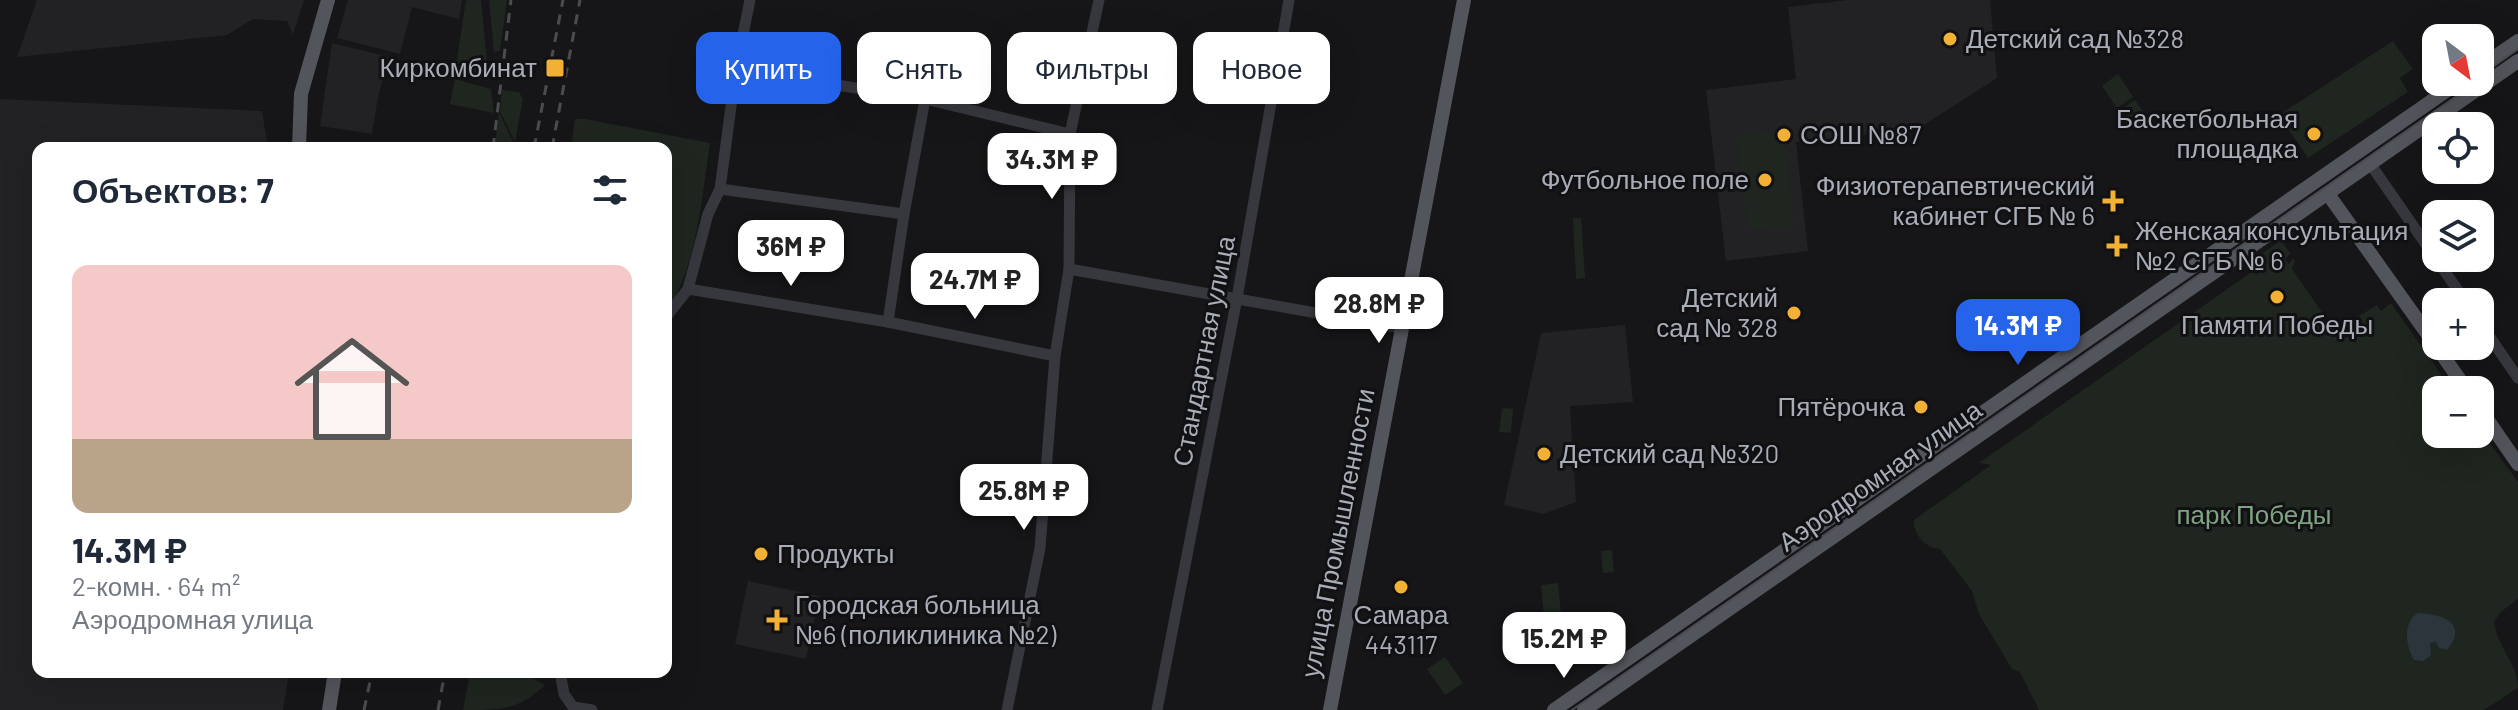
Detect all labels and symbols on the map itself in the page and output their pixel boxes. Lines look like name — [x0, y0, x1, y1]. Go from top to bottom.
place label: Детский сад №328 — [1966, 22, 2184, 53]
north arrow — [2422, 24, 2494, 96]
marker: Детский сад №328 — [1941, 30, 1959, 48]
place label: Киркомбинат — [380, 51, 537, 82]
marker: Киркомбинат — [544, 57, 566, 79]
place label: Баскетбольная площадка — [2116, 102, 2299, 163]
place label: СОШ №87 — [1800, 118, 1921, 149]
marker: Баскетбольная площадка — [2305, 125, 2323, 143]
marker: СОШ №87 — [1775, 126, 1793, 144]
pin: 34.3M ₽ — [978, 133, 1126, 201]
place label: Футбольное поле — [1541, 163, 1749, 194]
place label: Физиотерапевтический кабинет СГБ № 6 — [1816, 169, 2095, 230]
marker: Футбольное поле — [1756, 171, 1774, 189]
marker: Физиотерапевтический кабинет СГБ № 6 — [2102, 190, 2124, 212]
place label: Женская консультация №2 СГБ № 6 — [2135, 214, 2408, 275]
pin: 36M ₽ — [735, 220, 847, 288]
street label: Стандартная улица — [1165, 232, 1240, 469]
marker: Женская консультация №2 СГБ № 6 — [2106, 235, 2128, 257]
pin: 24.7M ₽ — [901, 253, 1049, 321]
pin: 28.8M ₽ — [1305, 277, 1453, 345]
place label: Детский сад № 328 — [1656, 281, 1778, 342]
marker: Памяти Победы — [2268, 288, 2286, 306]
pin: 14.3M ₽ — [1944, 299, 2092, 367]
marker: Детский сад № 328 — [1785, 304, 1803, 322]
place label: Памяти Победы — [2181, 308, 2373, 339]
street label: улица Промышленности — [1293, 385, 1380, 680]
place label: Пятёрочка — [1778, 390, 1906, 421]
street label: Аэродромная улица — [1772, 393, 1987, 557]
marker: Пятёрочка — [1912, 398, 1930, 416]
place label: Детский сад №320 — [1560, 437, 1779, 468]
marker: Детский сад №320 — [1535, 445, 1553, 463]
pin: 25.8M ₽ — [950, 464, 1098, 532]
park label: парк Победы — [2176, 498, 2332, 529]
place label: Продукты — [777, 537, 894, 568]
marker: Продукты — [752, 545, 770, 563]
marker: Самара 443117 — [1392, 578, 1410, 596]
place label: Городская больница №6 (поликлиника №2) — [795, 588, 1057, 649]
place label: Самара 443117 — [1354, 598, 1449, 659]
marker: Городская больница №6 (поликлиника №2) — [766, 609, 788, 631]
pin: 15.2M ₽ — [1490, 612, 1638, 680]

